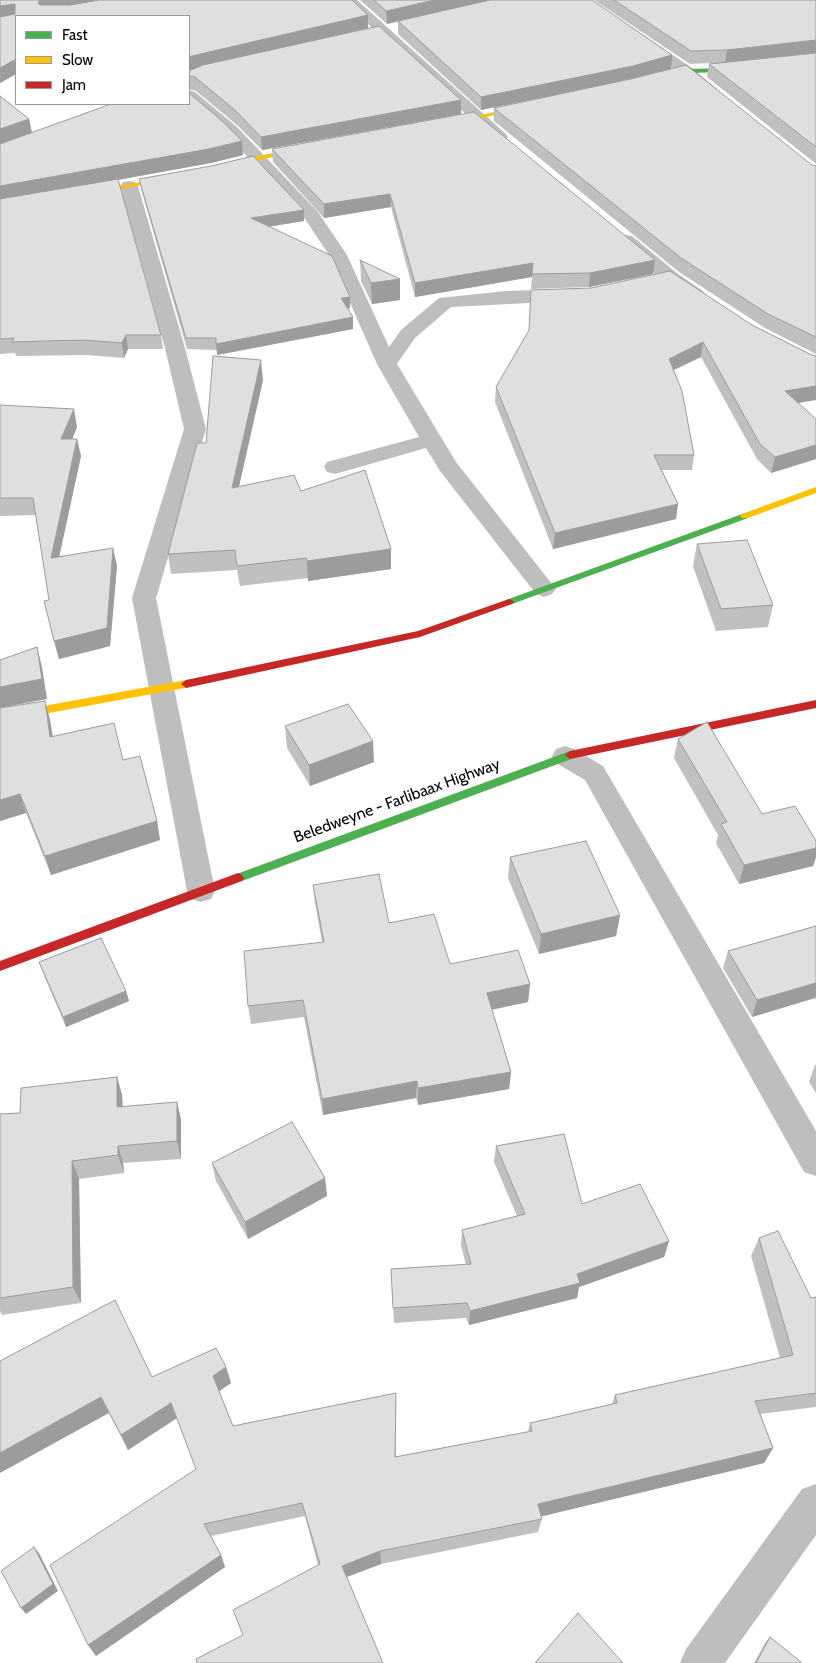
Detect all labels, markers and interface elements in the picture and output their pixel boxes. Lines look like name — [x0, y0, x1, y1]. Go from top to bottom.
legend — [15, 15, 190, 105]
text: Fast — [62, 26, 87, 44]
text: Slow — [62, 51, 93, 69]
text: Jam — [62, 76, 86, 94]
street label: Beledweyne - Farlibaax Highway — [291, 755, 503, 847]

